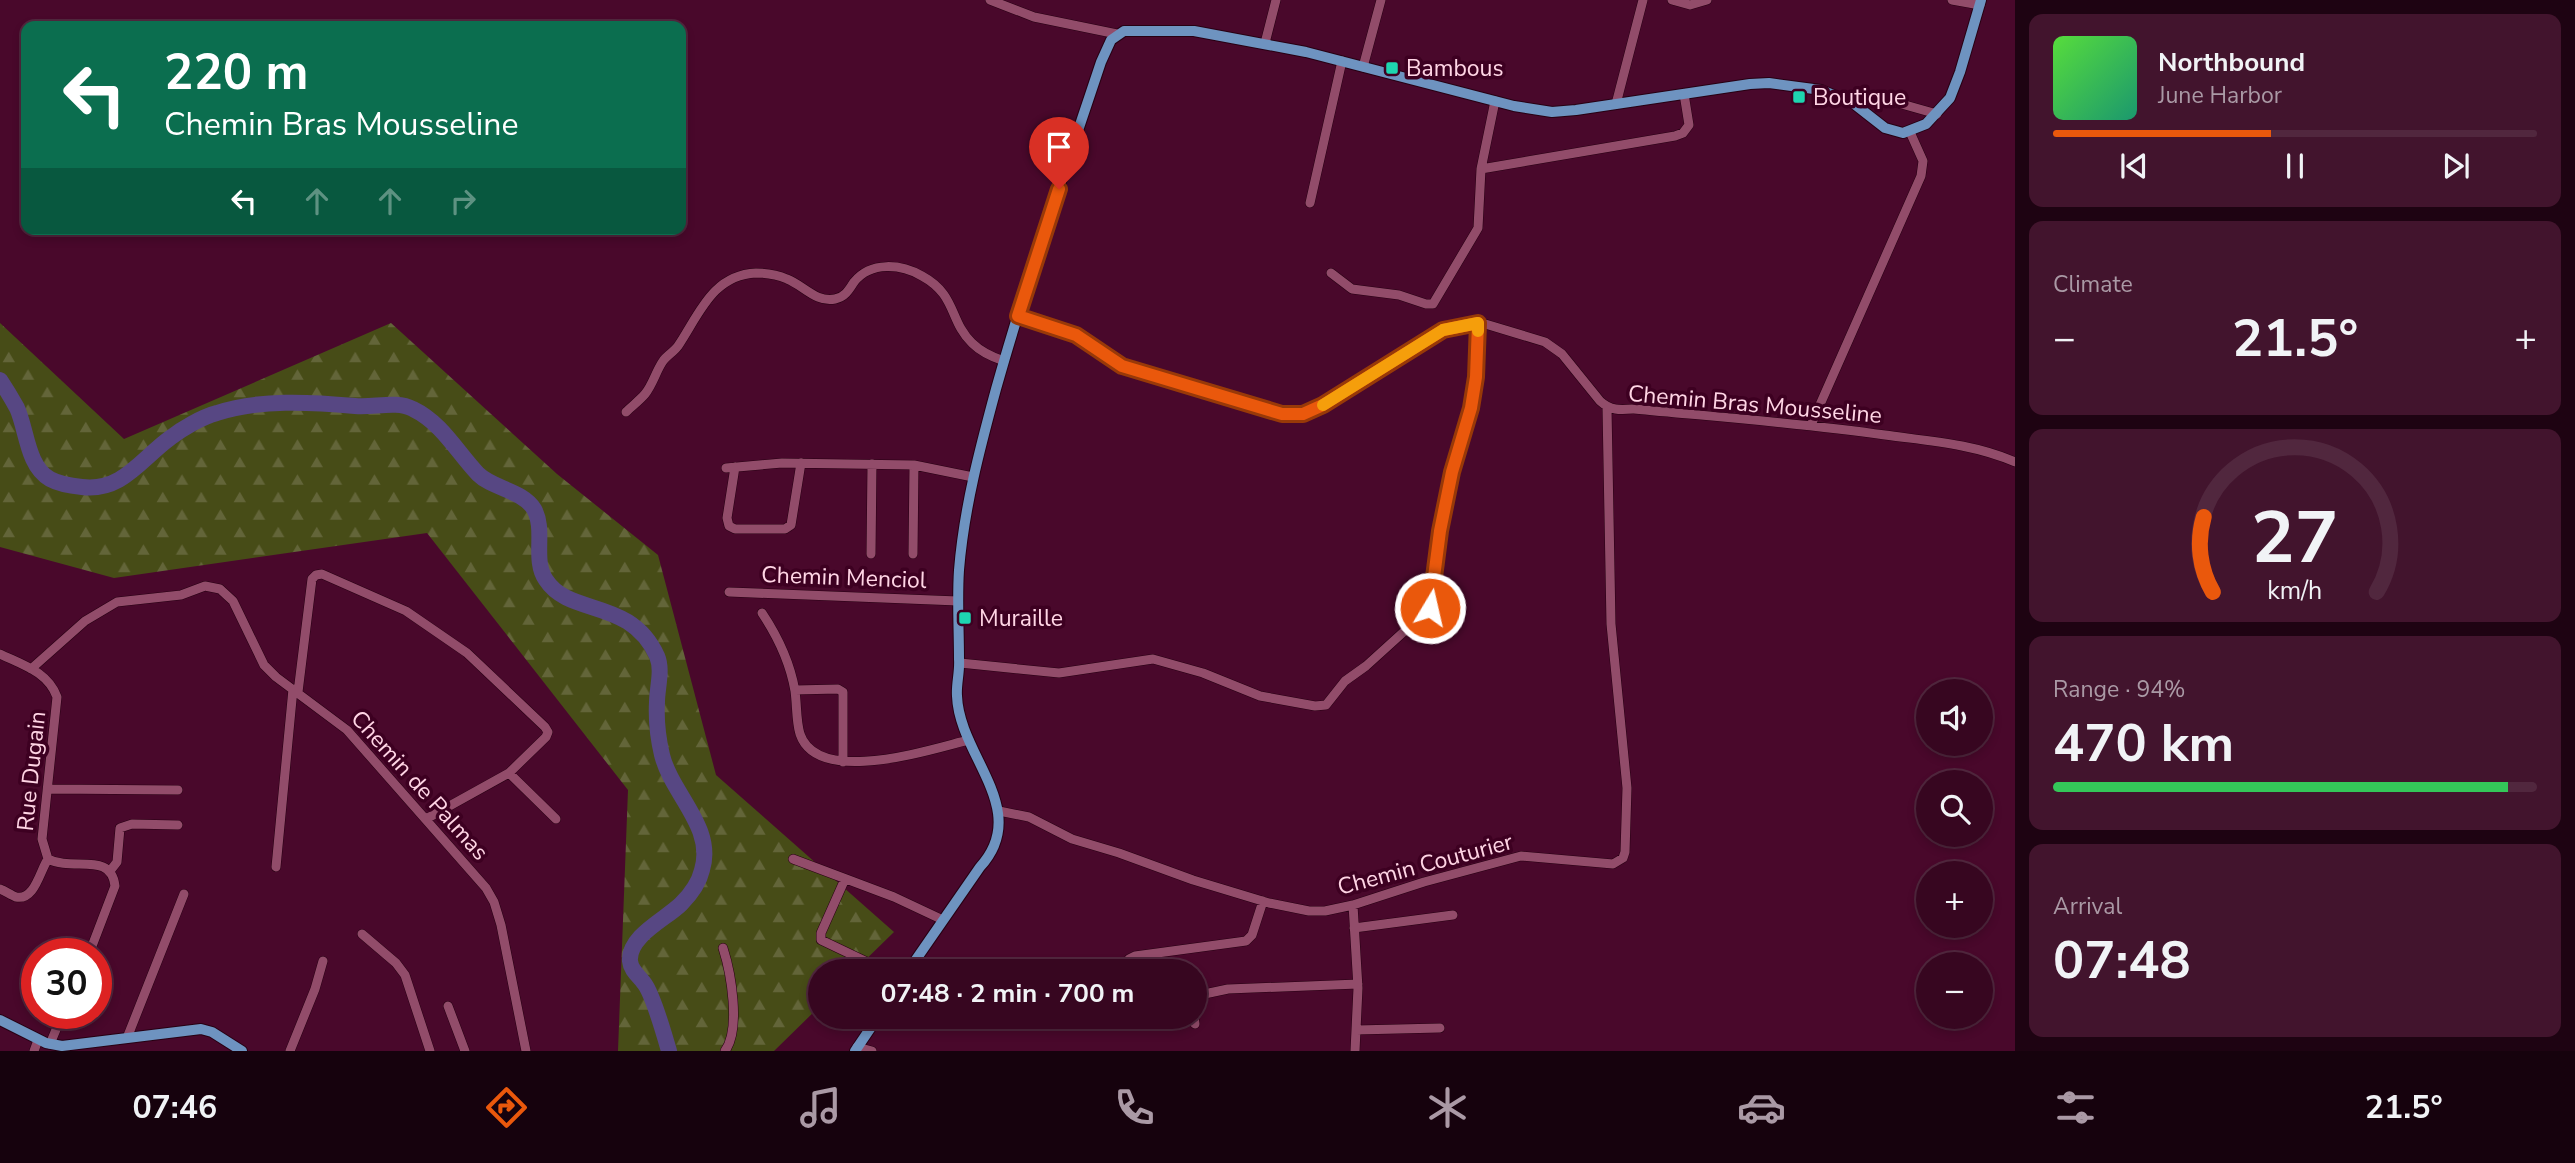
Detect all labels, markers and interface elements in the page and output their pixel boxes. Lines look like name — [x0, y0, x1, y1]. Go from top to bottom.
text: 220 m — [164, 39, 308, 106]
text: Northbound — [2158, 45, 2305, 80]
icon: left — [49, 49, 140, 140]
place label: Bambous — [1406, 53, 1504, 84]
marker: Bambous — [1384, 60, 1400, 76]
text: June Harbor — [2158, 80, 2282, 111]
place label: Boutique — [1813, 82, 1906, 113]
marker: Boutique — [1791, 89, 1807, 105]
text: Chemin Bras Mousseline — [164, 103, 518, 146]
pin — [1029, 117, 1089, 189]
icon: arrive — [1040, 128, 1078, 166]
icon: previous — [2115, 147, 2153, 185]
icon: pause — [2276, 147, 2314, 185]
icon: next — [2437, 147, 2475, 185]
icon: left — [225, 182, 263, 220]
icon: ahead — [298, 182, 336, 220]
icon: ahead — [371, 182, 409, 220]
icon: right — [444, 182, 482, 220]
text: Climate — [2053, 269, 2133, 300]
text: 21.5° — [2232, 303, 2358, 374]
text: − — [2053, 313, 2076, 364]
text: + — [2514, 313, 2537, 364]
street label: Chemin Bras Mousseline — [1627, 378, 1883, 431]
text: 27 — [2251, 488, 2339, 588]
street label: Chemin Menciol — [761, 559, 927, 596]
position arrow — [1393, 571, 1467, 645]
text: km/h — [2267, 573, 2323, 607]
place label: Muraille — [979, 603, 1063, 634]
marker: Muraille — [957, 610, 973, 626]
text: Range · 94% — [2053, 674, 2185, 705]
map controls — [1916, 679, 1993, 1029]
button: sound — [1916, 679, 1993, 756]
street label: Chemin de Palmas — [344, 704, 495, 867]
text: 470 km — [2053, 708, 2234, 779]
street label: Rue Dugain — [10, 710, 53, 833]
button: search — [1916, 770, 1993, 847]
street label: Chemin Couturier — [1334, 826, 1517, 903]
button: + — [1916, 861, 1993, 938]
text: Arrival — [2053, 891, 2122, 922]
text: 07:48 — [2053, 925, 2191, 996]
speed limit sign: 30 — [21, 938, 112, 1029]
button: − — [1916, 952, 1993, 1029]
text: 07:48 · 2 min · 700 m — [881, 976, 1134, 1011]
icon: directions — [482, 1083, 531, 1132]
icon: music — [796, 1083, 845, 1132]
icon: phone — [1110, 1083, 1159, 1132]
icon: climate — [1423, 1083, 1472, 1132]
icon: car — [1737, 1083, 1786, 1132]
icon: filters — [2051, 1083, 2100, 1132]
text: 07:46 — [132, 1086, 217, 1129]
text: 21.5° — [2365, 1086, 2443, 1129]

